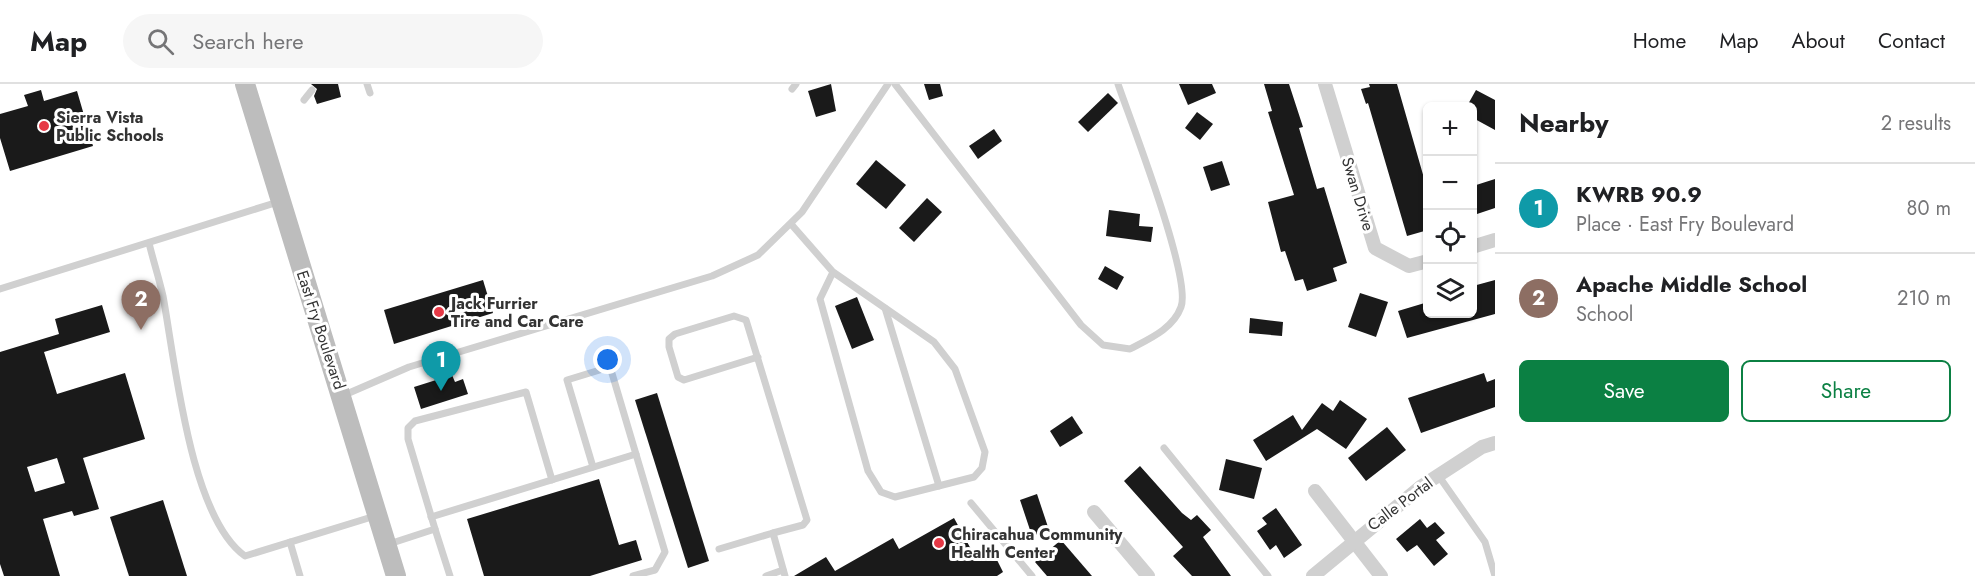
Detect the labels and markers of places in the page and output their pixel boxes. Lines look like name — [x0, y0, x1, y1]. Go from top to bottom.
place label: Sierra Vista Public Schools — [56, 106, 164, 147]
marker: Sierra Vista Public Schools — [37, 119, 51, 133]
pin: 2 — [122, 280, 160, 330]
place label: Jack Furrier Tire and Car Care — [448, 292, 584, 333]
marker: Jack Furrier Tire and Car Care — [432, 305, 446, 319]
pin: 1 — [422, 342, 460, 391]
place label: Chiracahua Community Health Center — [951, 523, 1123, 564]
marker: Chiracahua Community Health Center — [932, 536, 946, 550]

